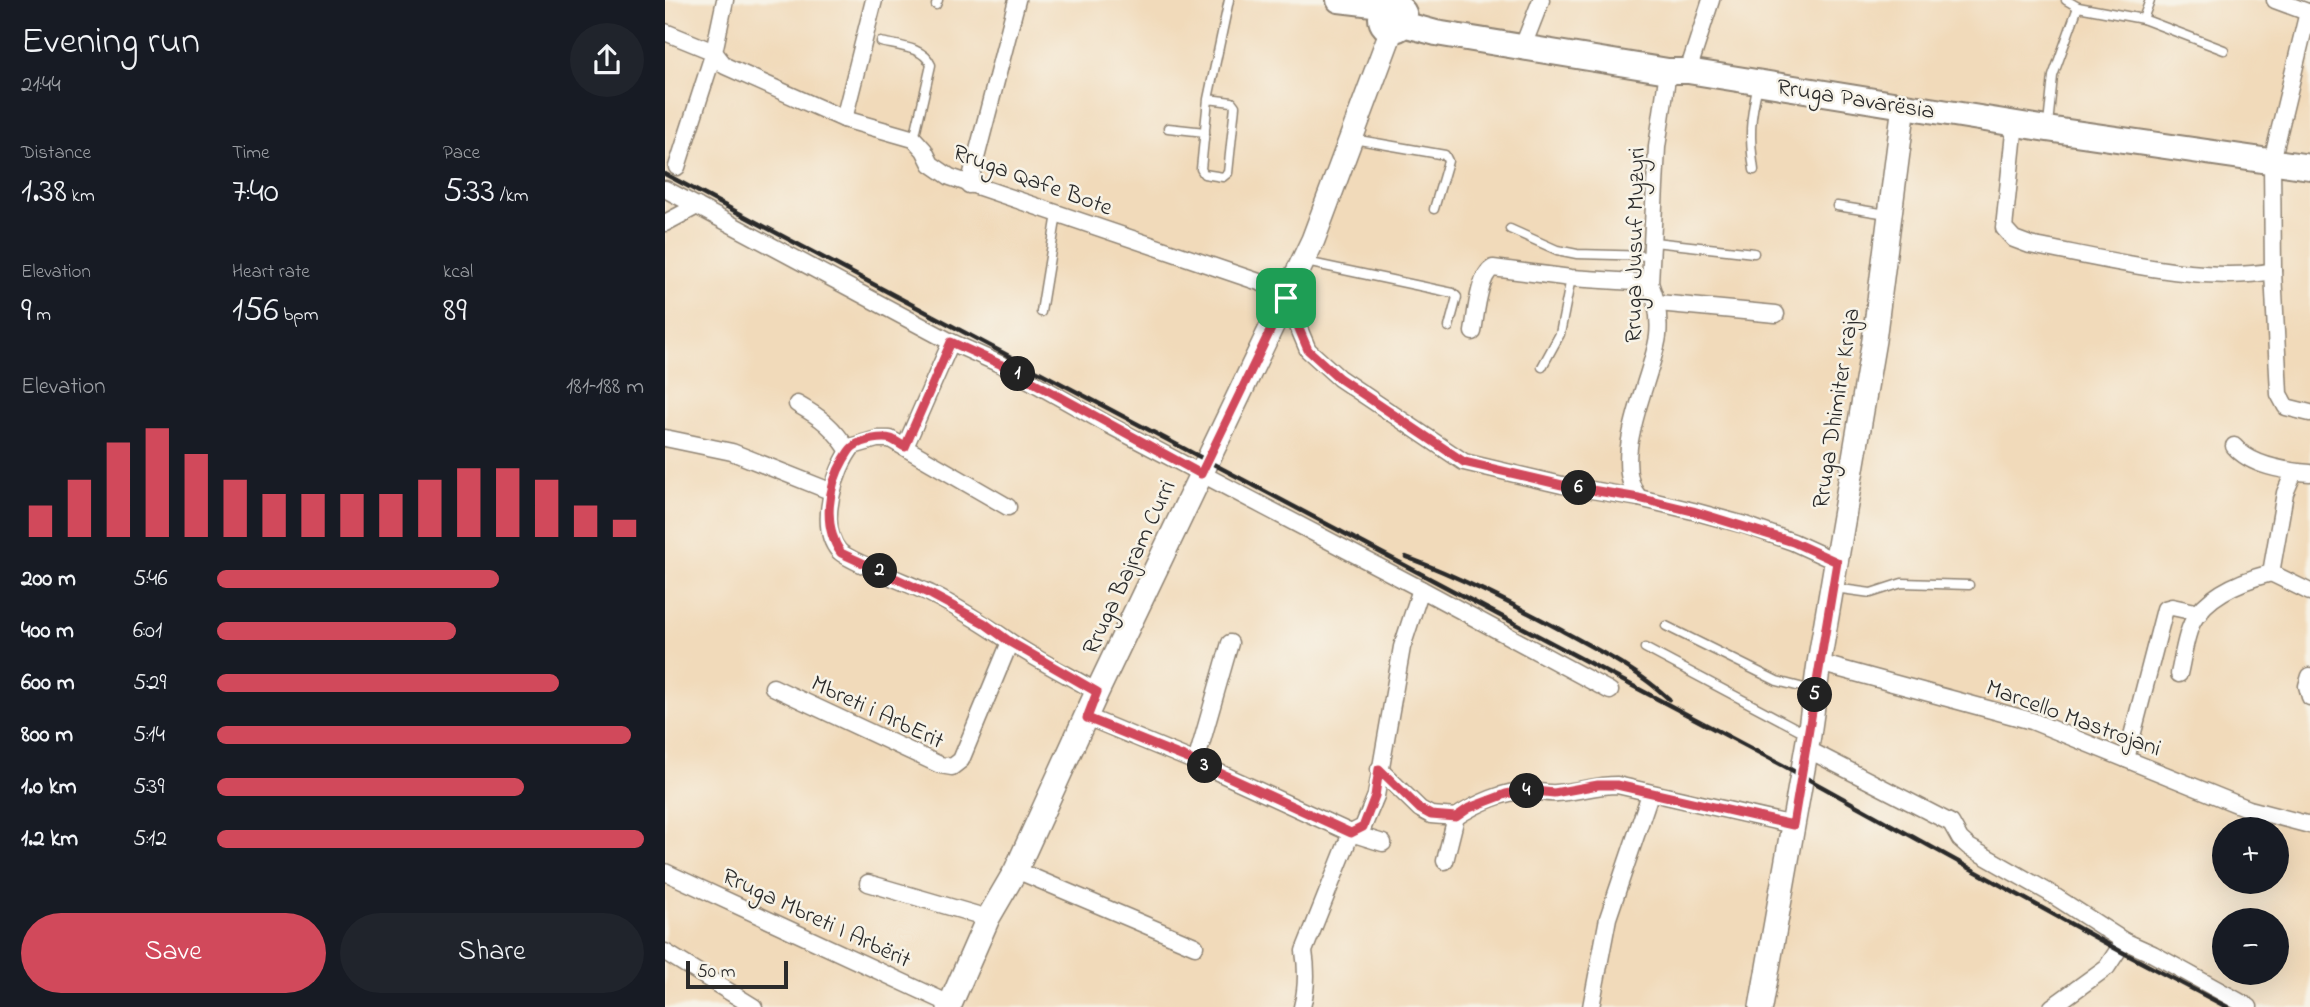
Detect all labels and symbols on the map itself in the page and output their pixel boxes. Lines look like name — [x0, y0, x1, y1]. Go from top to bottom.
street label: Rruga Pavarësia — [1774, 71, 1937, 130]
street label: Rruga Qafe Bote — [947, 136, 1117, 227]
street label: Rruga Jusuf Myzyri — [1617, 147, 1657, 343]
pin — [1256, 268, 1316, 328]
street label: Rruga Dhimiter Kraja — [1804, 306, 1871, 511]
pin: 1 — [1001, 356, 1035, 392]
pin: 6 — [1562, 470, 1597, 505]
street label: Rruga Bajram Curri — [1074, 475, 1186, 661]
pin: 2 — [863, 554, 897, 588]
street label: Mbreti i ArbErit — [805, 667, 949, 759]
street label: Marcello Mastrojani — [1981, 671, 2166, 767]
pin: 5 — [1797, 678, 1833, 712]
pin: 3 — [1187, 748, 1223, 784]
pin: 4 — [1509, 774, 1545, 808]
street label: Rruga Mbreti I Arbërit — [716, 860, 916, 978]
scale bar — [686, 958, 787, 990]

